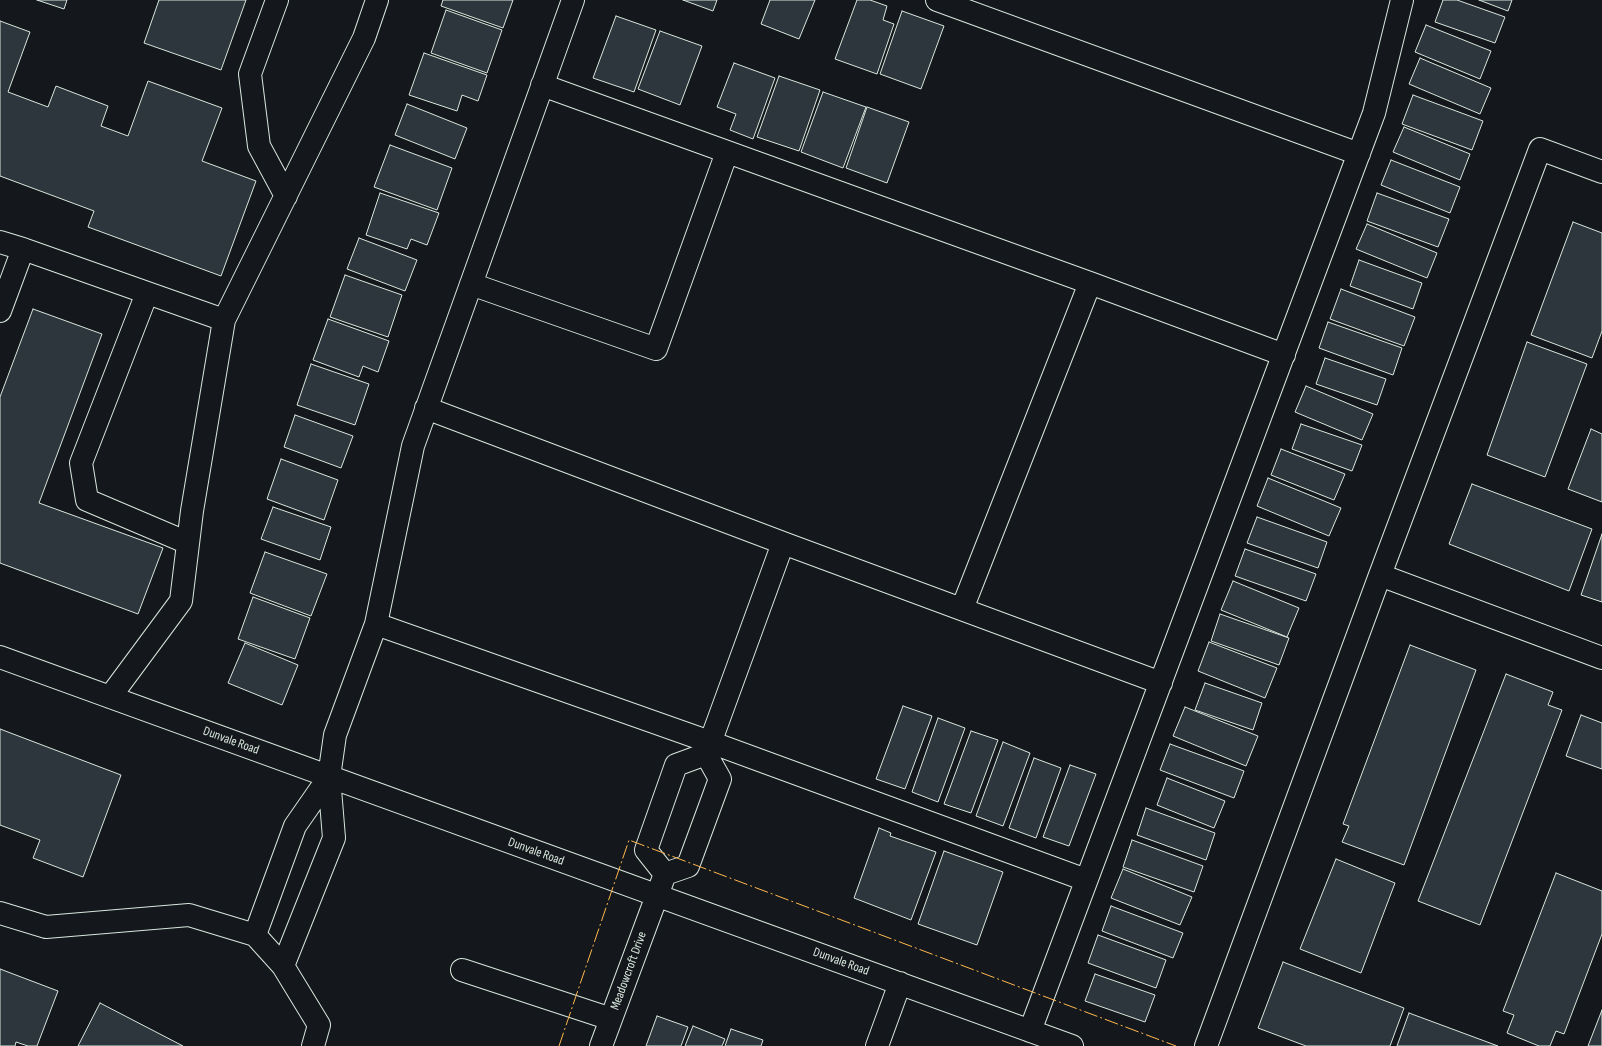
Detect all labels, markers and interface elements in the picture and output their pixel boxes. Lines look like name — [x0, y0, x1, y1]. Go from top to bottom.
street label: Dunvale Road — [201, 724, 261, 758]
street label: Dunvale Road — [506, 835, 566, 869]
street label: Meadowcroft Drive — [608, 930, 650, 1012]
street label: Dunvale Road — [811, 945, 871, 979]

